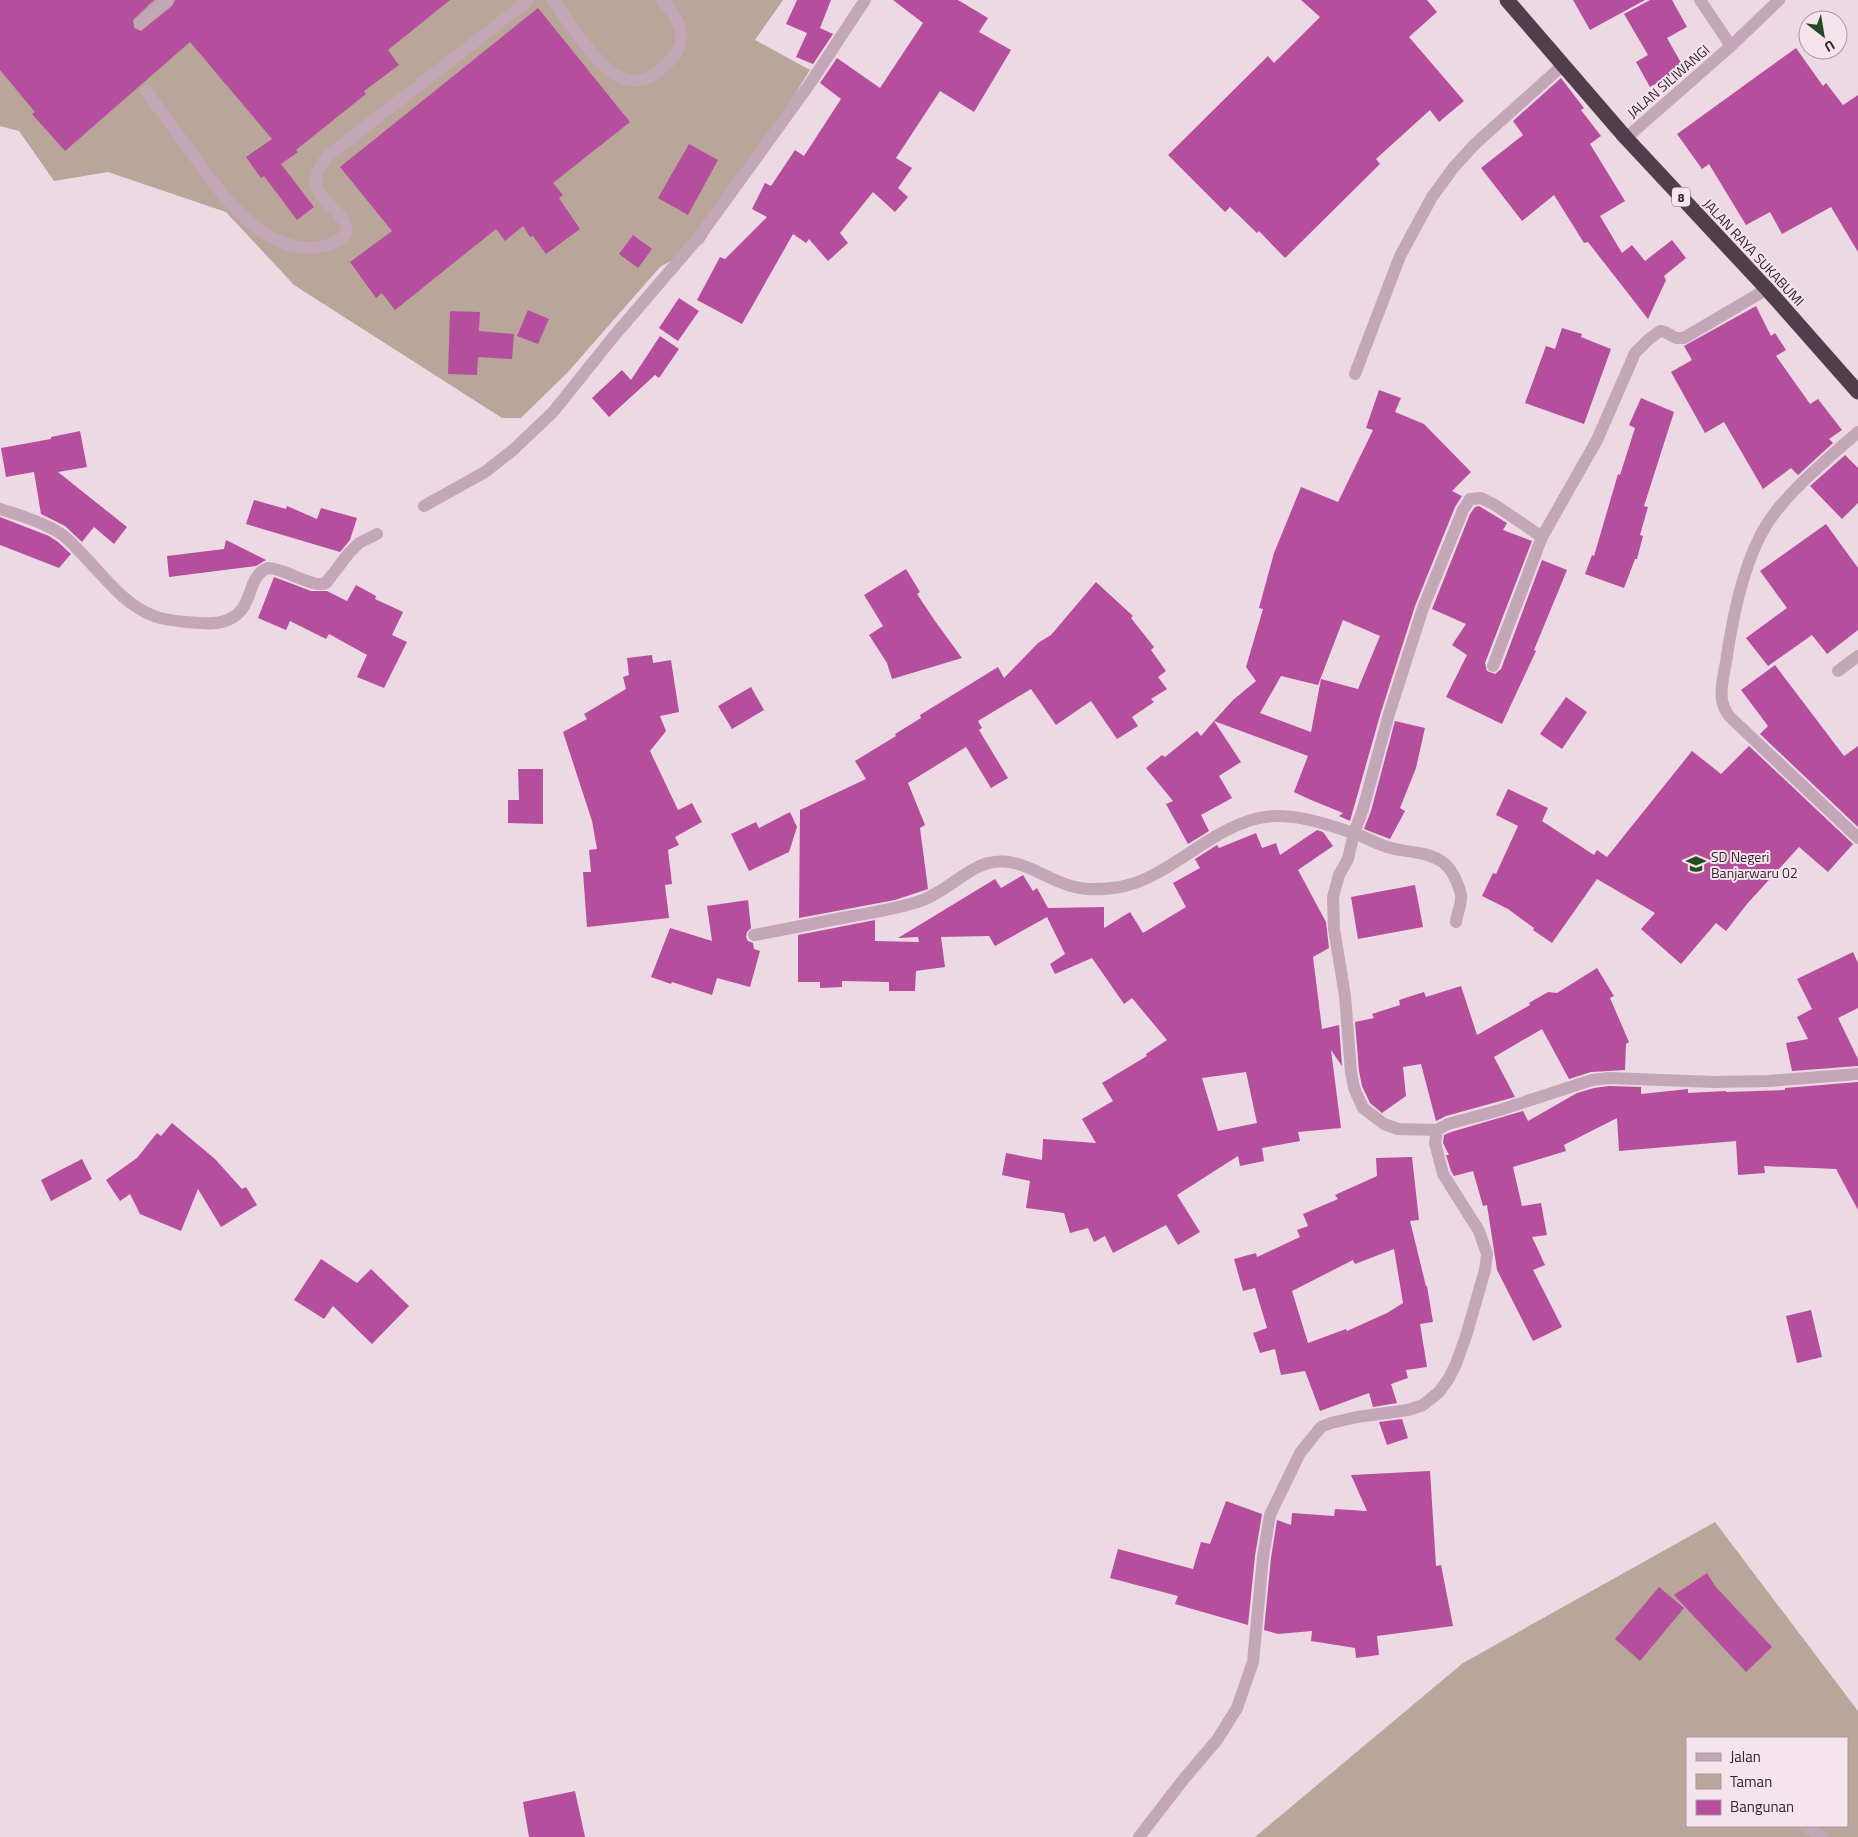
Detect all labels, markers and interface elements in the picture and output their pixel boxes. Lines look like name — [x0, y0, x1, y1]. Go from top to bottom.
north arrow — [1798, 10, 1848, 60]
text: U — [1821, 35, 1839, 58]
street label: JALAN SILIWANGI — [1622, 39, 1714, 123]
road number: 8 — [1672, 188, 1690, 206]
street label: JALAN RAYA SUKABUMI — [1699, 194, 1809, 310]
place label: SD Negeri Banjarwaru 02 — [1711, 846, 1798, 883]
school or university icon: SD Negeri Banjarwaru 02 — [1685, 853, 1707, 875]
legend — [1686, 1737, 1848, 1827]
text: Jalan — [1730, 1745, 1761, 1768]
text: Taman — [1730, 1770, 1772, 1793]
text: Bangunan — [1730, 1795, 1794, 1818]

